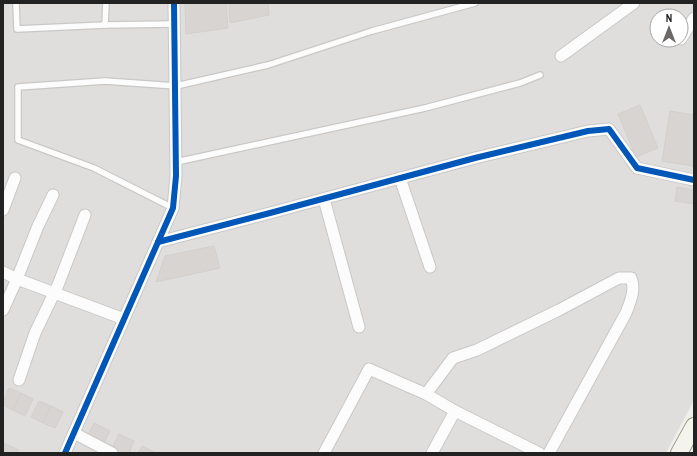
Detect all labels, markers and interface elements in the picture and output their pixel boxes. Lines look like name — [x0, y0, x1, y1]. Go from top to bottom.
north arrow — [649, 8, 689, 48]
text: N — [666, 11, 672, 25]

